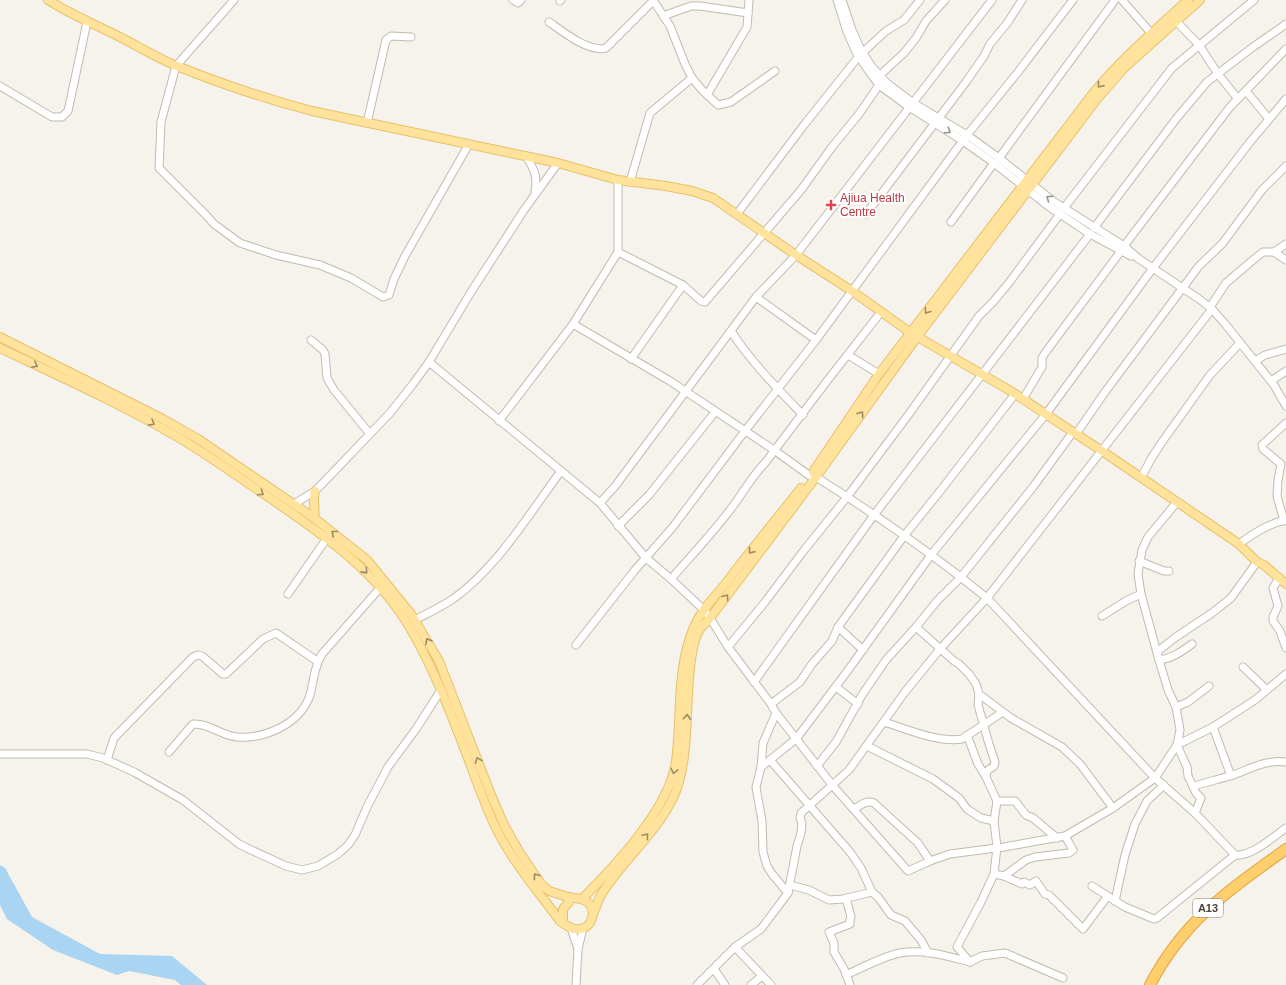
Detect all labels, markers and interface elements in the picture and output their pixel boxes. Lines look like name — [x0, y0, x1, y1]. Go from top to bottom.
one-way arrow — [1097, 81, 1104, 88]
one-way arrow — [944, 126, 951, 134]
place label: Ajiua Health Centre — [840, 191, 905, 219]
one-way arrow — [1046, 195, 1053, 202]
marker: Ajiua Health Centre — [825, 199, 837, 211]
one-way arrow — [925, 307, 932, 314]
one-way arrow — [31, 360, 38, 368]
one-way arrow — [856, 411, 864, 418]
one-way arrow — [148, 418, 155, 425]
one-way arrow — [257, 488, 264, 495]
one-way arrow — [332, 530, 339, 537]
one-way arrow — [748, 546, 755, 553]
one-way arrow — [360, 566, 367, 573]
one-way arrow — [721, 595, 728, 602]
one-way arrow — [425, 638, 432, 645]
one-way arrow — [682, 714, 691, 720]
one-way arrow — [475, 757, 483, 764]
one-way arrow — [670, 768, 678, 775]
one-way arrow — [642, 834, 649, 841]
one-way arrow — [534, 874, 541, 881]
road number: A13 — [1193, 899, 1223, 917]

